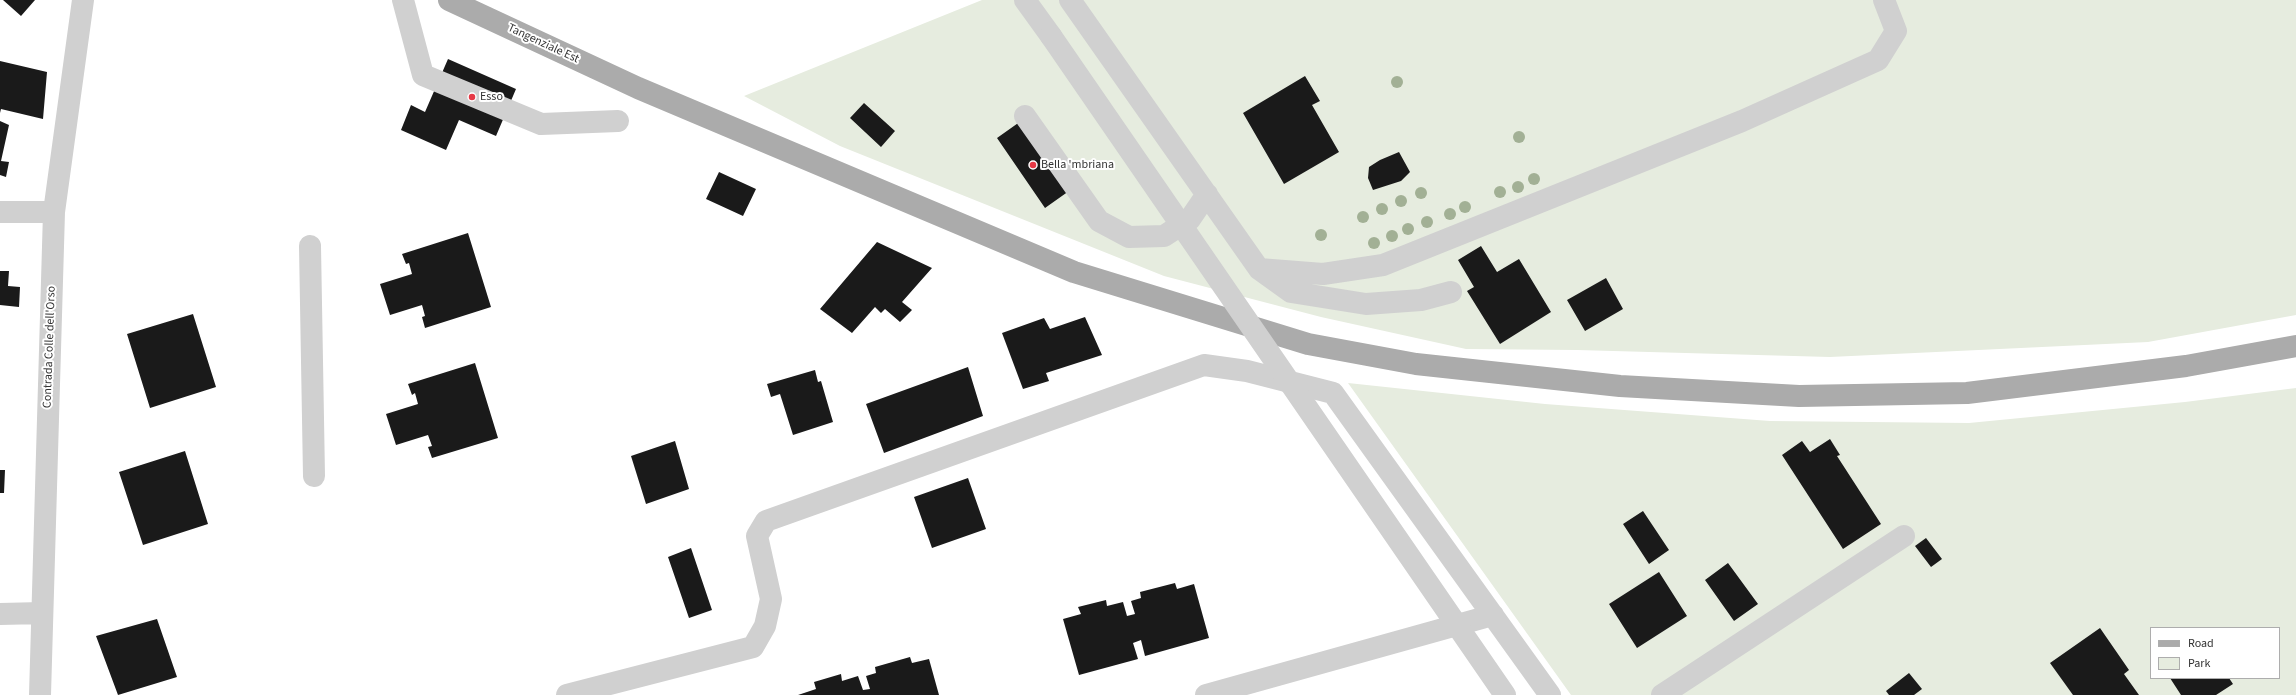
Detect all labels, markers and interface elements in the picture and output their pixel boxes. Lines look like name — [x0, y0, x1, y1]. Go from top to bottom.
street label: Tangenziale Est — [505, 21, 581, 67]
place label: Esso — [480, 90, 503, 104]
marker: Esso — [467, 92, 477, 102]
place label: Bella 'mbriana — [1041, 158, 1114, 172]
marker: Bella 'mbriana — [1028, 160, 1038, 170]
street label: Contrada Colle dell'Orso — [41, 286, 59, 408]
legend — [2150, 627, 2280, 679]
text: Road — [2188, 635, 2214, 652]
text: Park — [2188, 655, 2210, 672]

